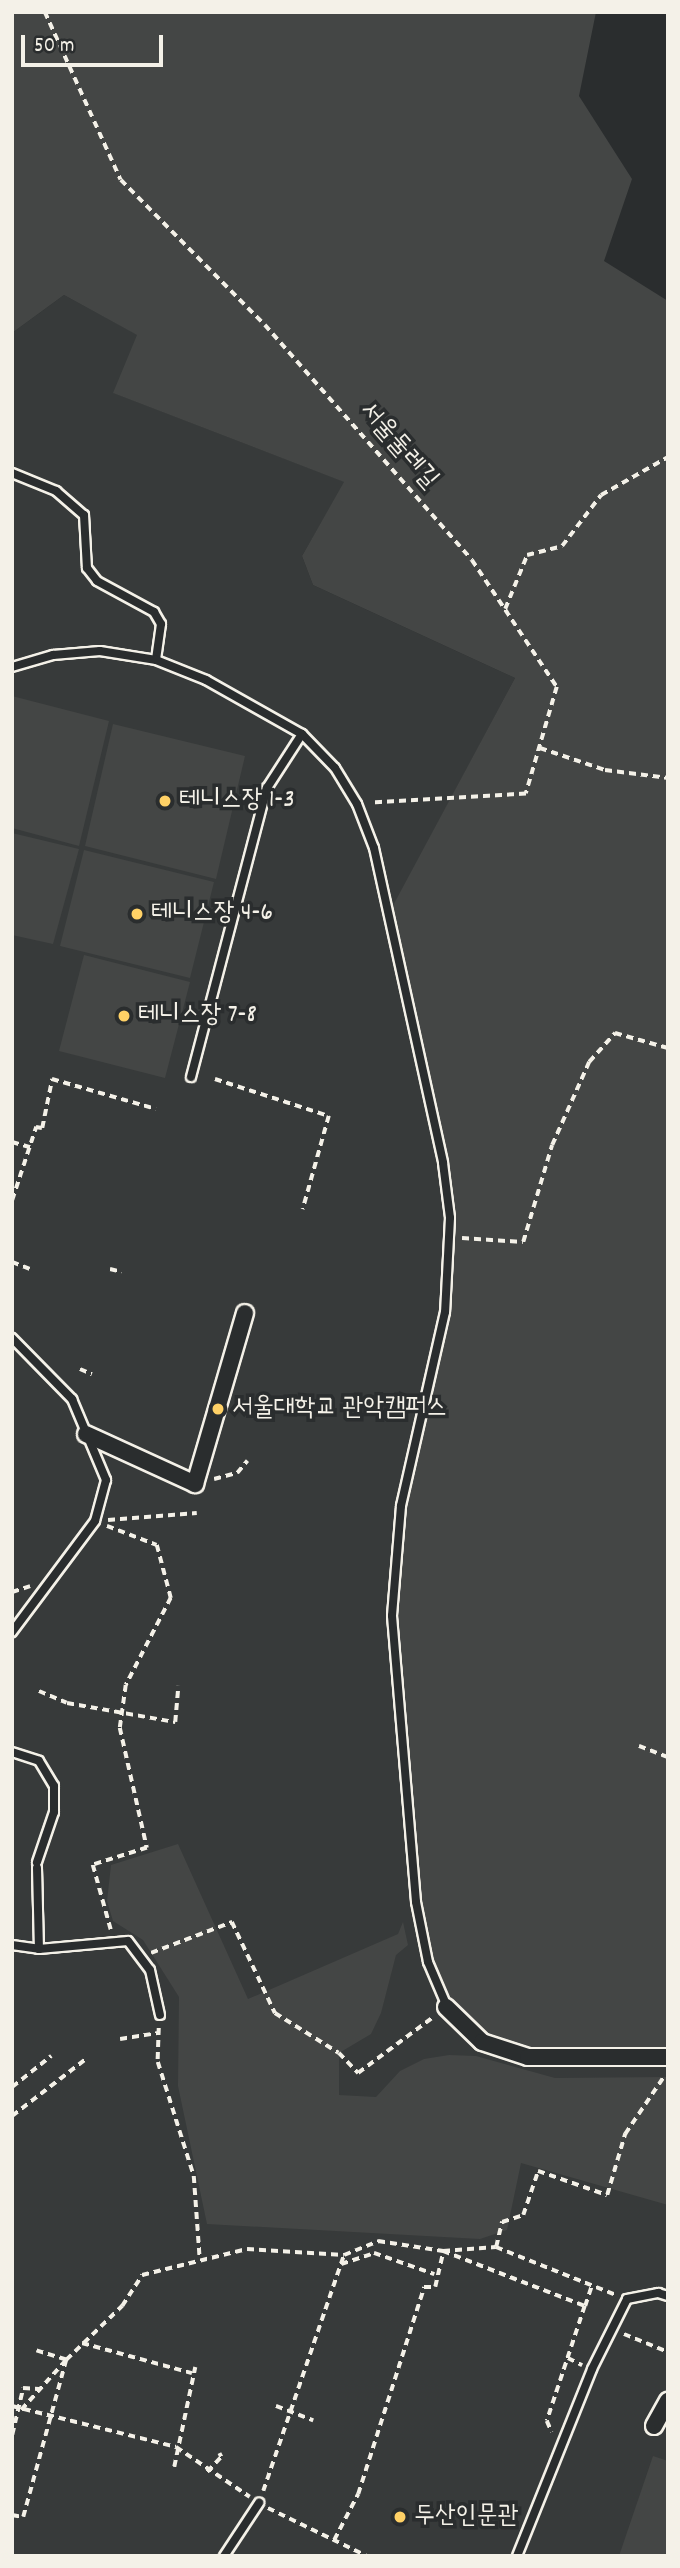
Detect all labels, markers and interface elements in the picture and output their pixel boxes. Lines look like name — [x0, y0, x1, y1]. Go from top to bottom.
scale bar — [24, 21, 166, 65]
text: 50 m — [34, 32, 74, 62]
street label: 서울둘레길 — [352, 396, 444, 496]
place label: 테니스장 1-3 — [179, 785, 295, 817]
marker: 테니스장 1-3 — [157, 793, 173, 809]
place label: 테니스장 4-6 — [151, 898, 273, 930]
marker: 테니스장 4-6 — [129, 906, 145, 922]
place label: 테니스장 7-8 — [138, 1000, 257, 1032]
marker: 테니스장 7-8 — [116, 1008, 132, 1024]
place label: 서울대학교 관악캠퍼스 — [232, 1393, 447, 1425]
marker: 서울대학교 관악캠퍼스 — [210, 1401, 226, 1417]
place label: 두산인문관 — [414, 2501, 519, 2533]
marker: 두산인문관 — [392, 2509, 408, 2525]

